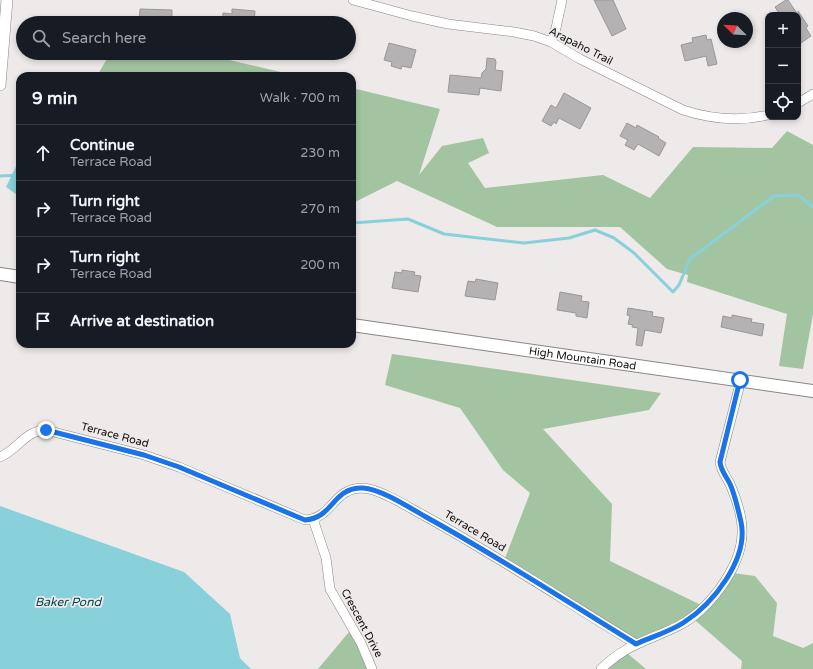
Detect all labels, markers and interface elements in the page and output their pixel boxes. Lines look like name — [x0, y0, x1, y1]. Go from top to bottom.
north arrow — [717, 12, 753, 48]
map controls — [765, 12, 801, 120]
button: + — [765, 12, 801, 48]
search box — [16, 16, 356, 60]
street label: Arapaho Trail — [547, 24, 615, 68]
icon: search — [30, 27, 52, 49]
text: Search here — [62, 29, 146, 47]
button: − — [765, 48, 801, 84]
button: locate — [765, 84, 801, 120]
text: 9 min — [32, 88, 77, 109]
text: Walk · 700 m — [260, 90, 340, 106]
text: Continue — [70, 136, 134, 154]
icon: ahead — [32, 142, 54, 164]
text: 230 m — [300, 145, 340, 161]
text: Terrace Road — [70, 154, 152, 170]
text: Turn right — [70, 192, 140, 210]
icon: right — [32, 198, 54, 220]
text: 270 m — [300, 201, 340, 217]
text: Terrace Road — [70, 210, 152, 226]
text: Turn right — [70, 248, 140, 266]
icon: right — [32, 254, 54, 276]
text: 200 m — [300, 257, 340, 273]
text: Terrace Road — [70, 266, 152, 282]
icon: arrive — [32, 310, 54, 332]
text: Arrive at destination — [70, 312, 214, 330]
street label: High Mountain Road — [528, 344, 637, 372]
route start — [731, 371, 749, 389]
street label: Terrace Road — [80, 420, 150, 450]
route end — [37, 421, 55, 439]
street label: Terrace Road — [442, 508, 508, 554]
street label: Crescent Drive — [338, 586, 386, 660]
water label: Baker Pond — [35, 595, 102, 609]

